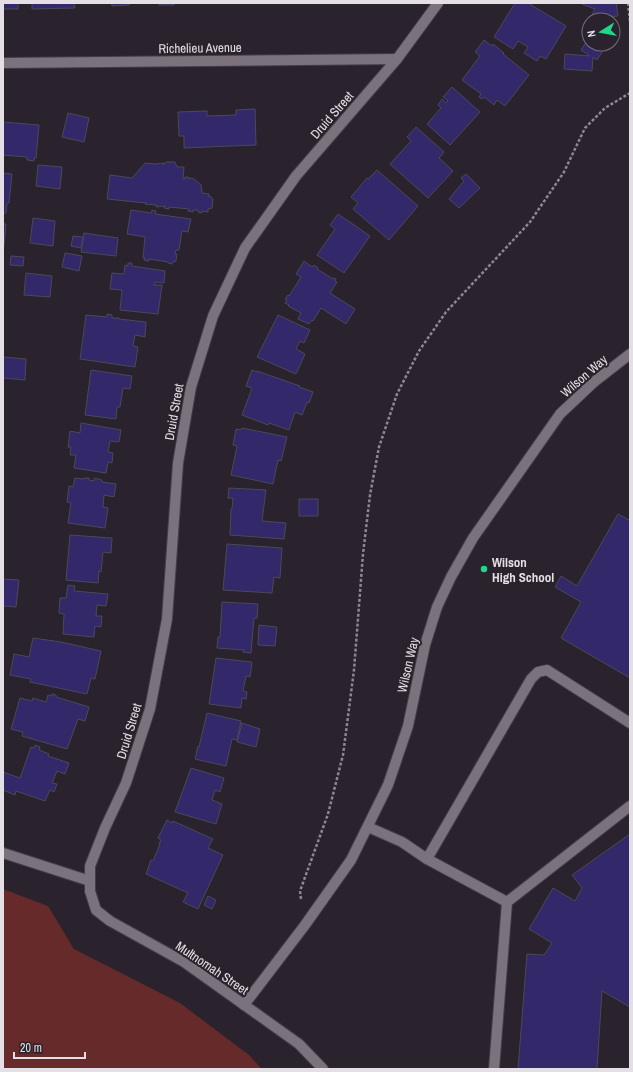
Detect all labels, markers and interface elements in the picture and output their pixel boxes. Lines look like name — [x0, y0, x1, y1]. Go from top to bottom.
north arrow — [581, 12, 621, 52]
text: N — [584, 29, 599, 38]
street label: Richelieu Avenue — [158, 39, 242, 57]
street label: Druid Street — [307, 88, 357, 142]
street label: Wilson Way — [557, 351, 611, 401]
street label: Druid Street — [161, 382, 187, 442]
place label: Wilson High School — [492, 554, 554, 586]
marker: Wilson High School — [479, 564, 489, 574]
street label: Wilson Way — [393, 635, 423, 694]
street label: Druid Street — [112, 701, 146, 761]
street label: Multnomah Street — [172, 937, 252, 999]
scale bar — [14, 1034, 85, 1060]
text: 20 m — [20, 1040, 42, 1056]

